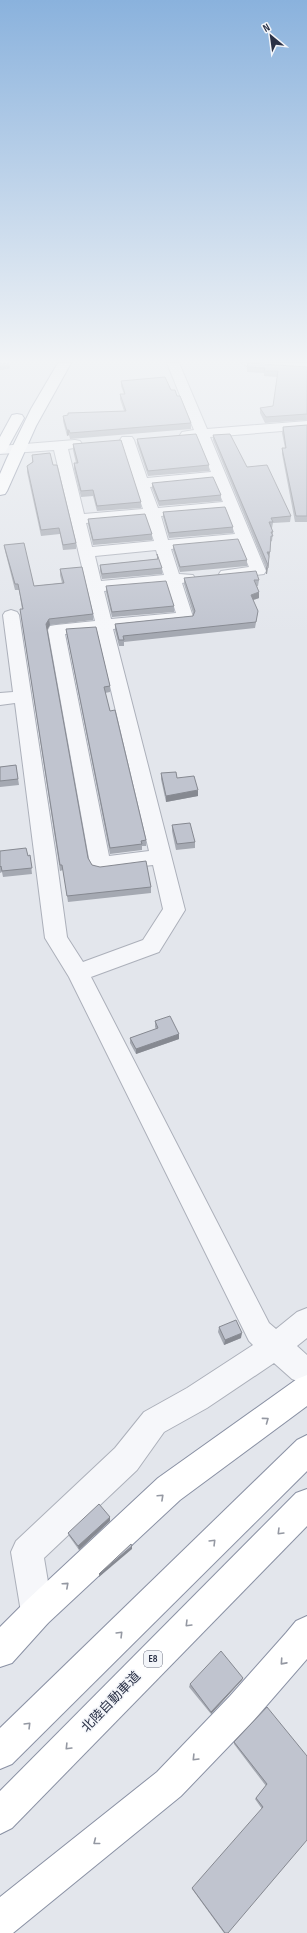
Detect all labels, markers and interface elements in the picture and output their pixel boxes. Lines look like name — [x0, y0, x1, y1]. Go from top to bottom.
north arrow — [251, 16, 291, 56]
text: N — [261, 21, 272, 35]
one-way arrow — [261, 1418, 268, 1425]
one-way arrow — [156, 1494, 164, 1502]
one-way arrow — [277, 1527, 284, 1535]
one-way arrow — [208, 1539, 216, 1547]
one-way arrow — [61, 1583, 69, 1590]
one-way arrow — [185, 1619, 193, 1627]
one-way arrow — [115, 1631, 123, 1638]
road number: E8 — [144, 1651, 162, 1667]
one-way arrow — [280, 1657, 287, 1665]
street label: 北陸自動車道 — [78, 1668, 144, 1736]
one-way arrow — [23, 1722, 31, 1730]
one-way arrow — [65, 1742, 73, 1750]
one-way arrow — [192, 1753, 199, 1761]
one-way arrow — [94, 1837, 101, 1844]

